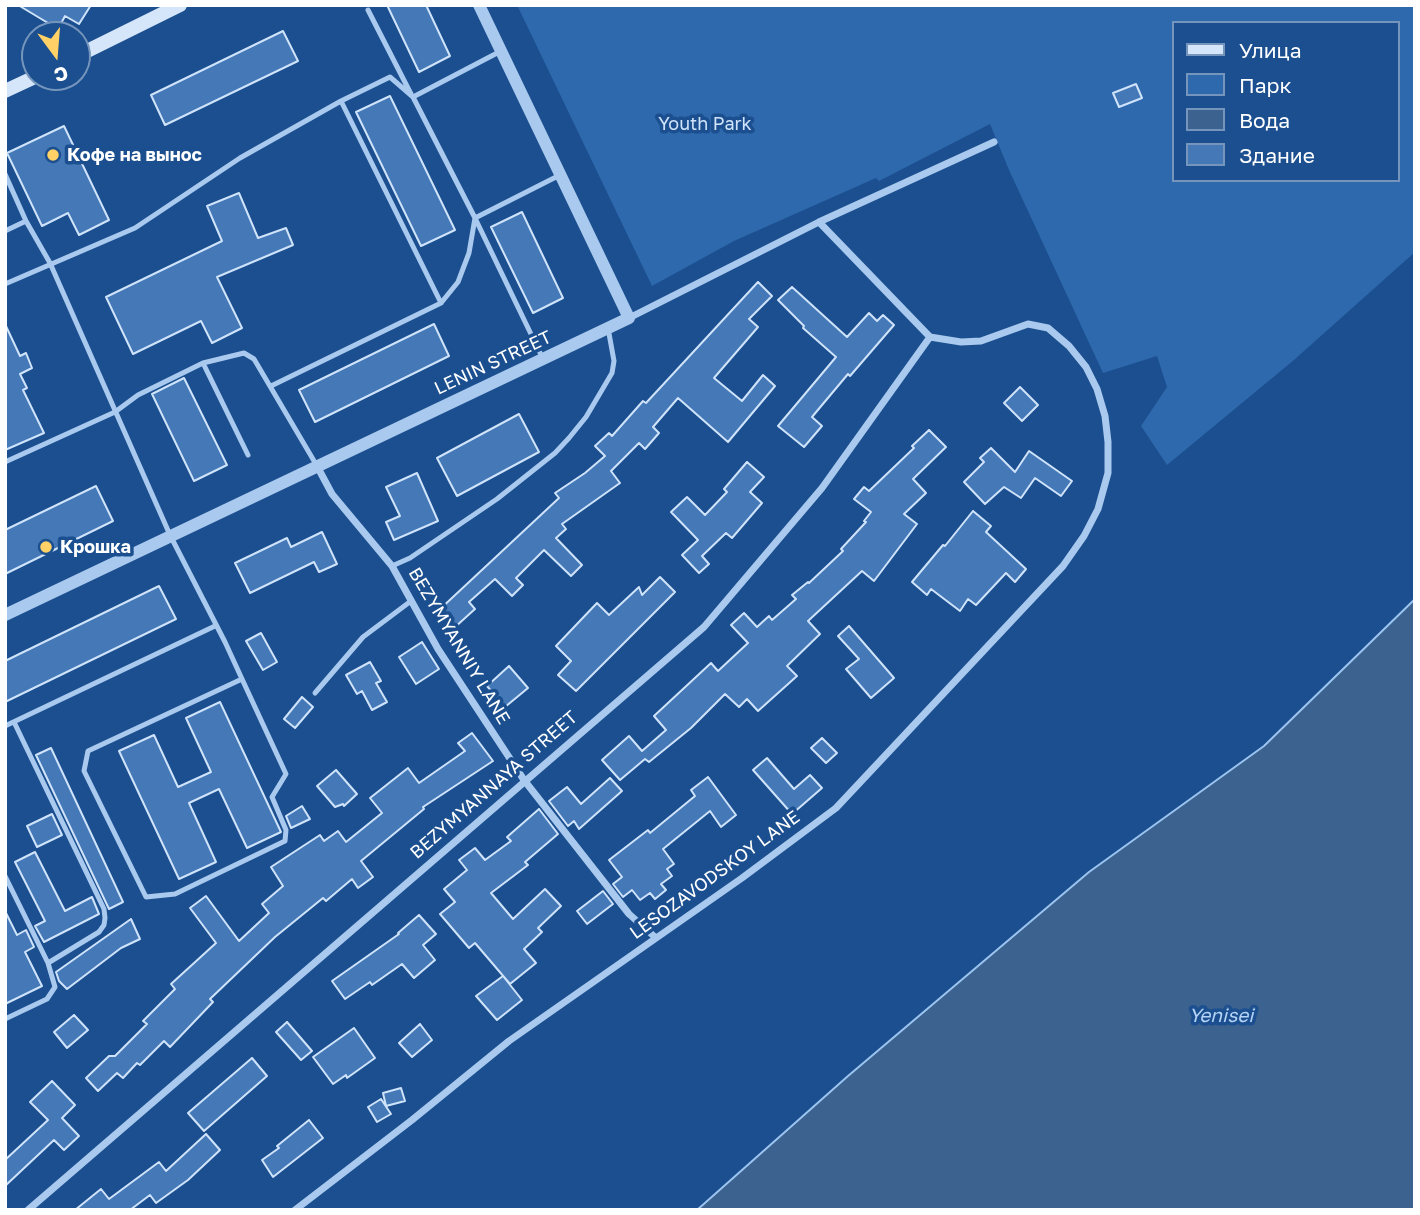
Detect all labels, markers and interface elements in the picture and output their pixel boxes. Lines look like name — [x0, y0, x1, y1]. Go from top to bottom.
north arrow — [21, 21, 91, 91]
legend — [1172, 21, 1399, 182]
text: Улица — [1239, 37, 1302, 63]
text: С — [52, 62, 71, 88]
text: Парк — [1239, 72, 1292, 98]
text: Вода — [1239, 107, 1290, 133]
park label: Youth Park — [658, 113, 752, 135]
text: Здание — [1239, 142, 1315, 168]
place label: Кофе на вынос — [67, 144, 202, 166]
marker: Кофе на вынос — [45, 147, 61, 163]
street label: LENIN STREET — [431, 326, 555, 400]
place label: Крошка — [60, 536, 131, 558]
marker: Крошка — [38, 539, 54, 555]
street label: BEZYMYANNIY LANE — [404, 564, 514, 728]
street label: BEZYMYANNAYA STREET — [406, 706, 582, 864]
street label: LESOZAVODSKOY LANE — [626, 806, 804, 944]
water label: Yenisei — [1189, 1005, 1253, 1027]

